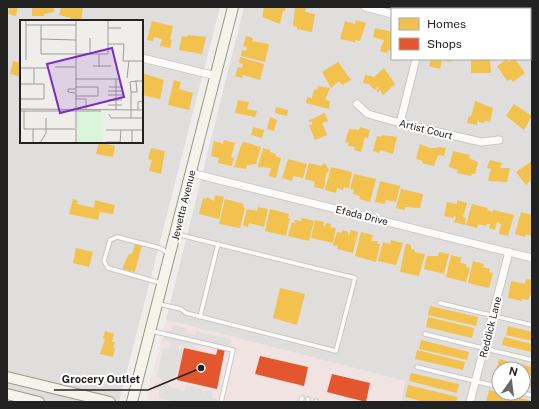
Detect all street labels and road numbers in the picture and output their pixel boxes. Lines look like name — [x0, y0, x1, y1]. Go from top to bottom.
street label: Artist Court — [398, 117, 454, 141]
street label: Jewetta Avenue — [168, 168, 198, 241]
street label: Efada Drive — [335, 203, 390, 227]
street label: Reddick Lane — [477, 295, 503, 359]

